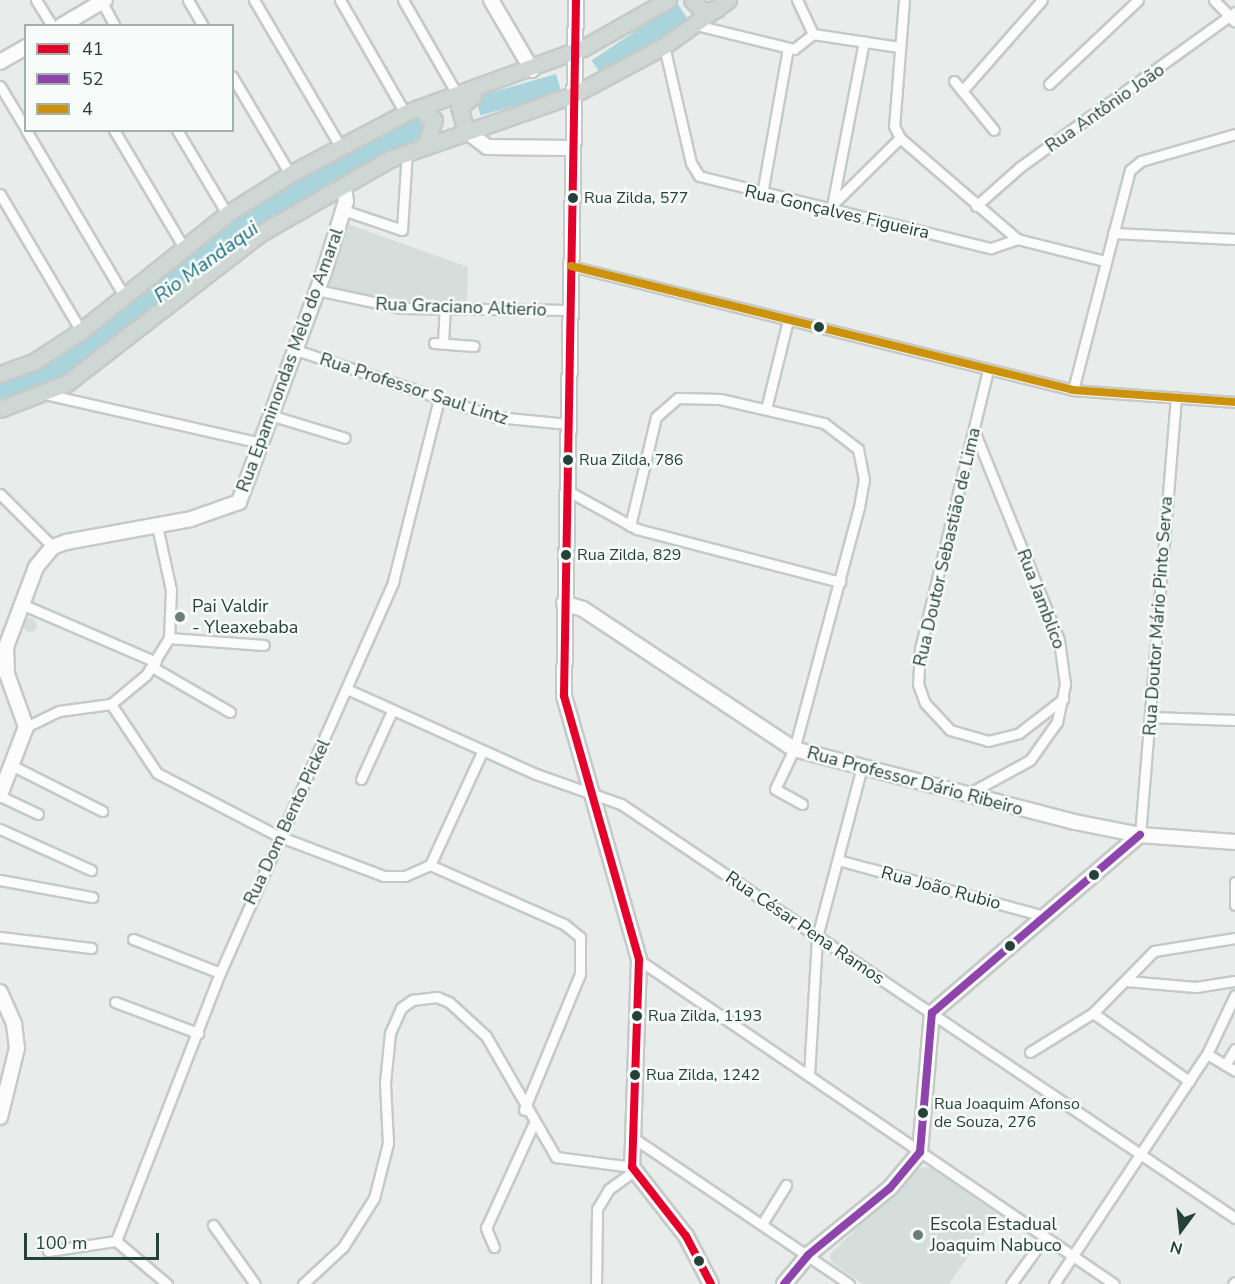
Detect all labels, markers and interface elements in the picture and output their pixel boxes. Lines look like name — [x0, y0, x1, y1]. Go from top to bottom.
legend — [24, 24, 234, 132]
text: 41 — [82, 37, 104, 61]
street label: Rua Antônio João — [1041, 59, 1169, 157]
text: 52 — [82, 67, 104, 91]
text: 4 — [82, 97, 93, 121]
street label: Rua Gonçalves Figueira — [743, 180, 931, 244]
place label: Rua Zilda, 577 — [584, 188, 688, 208]
marker: Rua Zilda, 577 — [567, 192, 579, 204]
water label: Rio Mandaqui — [149, 216, 263, 308]
street label: Rua Epaminondas Melo do Amaral — [232, 225, 348, 495]
street label: Rua Graciano Altierio — [375, 293, 547, 321]
unlabelled marker — [813, 321, 825, 333]
street label: Rua Professor Saul Lintz — [317, 348, 511, 430]
street label: Rua Doutor Sebastião de Lima — [909, 425, 985, 669]
place label: Rua Zilda, 786 — [579, 450, 683, 470]
marker: Rua Zilda, 786 — [562, 454, 574, 466]
street label: Rua Doutor Mário Pinto Serva — [1139, 495, 1177, 737]
place label: Rua Zilda, 829 — [577, 545, 681, 565]
street label: Rua Jamblico — [1012, 546, 1070, 652]
marker: Rua Zilda, 829 — [560, 549, 572, 561]
place label: Pai Valdir - Yleaxebaba — [192, 596, 298, 638]
marker: Pai Valdir - Yleaxebaba — [173, 610, 187, 624]
street label: Rua Dom Bento Pickel — [239, 736, 335, 908]
street label: Rua Professor Dário Ribeiro — [805, 742, 1025, 820]
street label: Rua João Rubio — [879, 862, 1003, 914]
street label: Rua César Pena Ramos — [721, 867, 889, 989]
unlabelled marker — [1088, 869, 1100, 881]
unlabelled marker — [1004, 940, 1016, 952]
place label: Rua Zilda, 1193 — [648, 1006, 762, 1026]
marker: Rua Zilda, 1193 — [631, 1010, 643, 1022]
place label: Rua Zilda, 1242 — [646, 1065, 760, 1085]
marker: Rua Zilda, 1242 — [629, 1069, 641, 1081]
place label: Rua Joaquim Afonso de Souza, 276 — [934, 1094, 1080, 1132]
marker: Rua Joaquim Afonso de Souza, 276 — [917, 1107, 929, 1119]
north arrow — [1151, 1200, 1211, 1260]
place label: Escola Estadual Joaquim Nabuco — [930, 1214, 1062, 1256]
scale bar — [27, 1221, 162, 1259]
marker: Escola Estadual Joaquim Nabuco — [911, 1228, 925, 1242]
text: 100 m — [35, 1231, 87, 1255]
text: N — [1168, 1235, 1185, 1260]
unlabelled marker — [693, 1255, 705, 1267]

